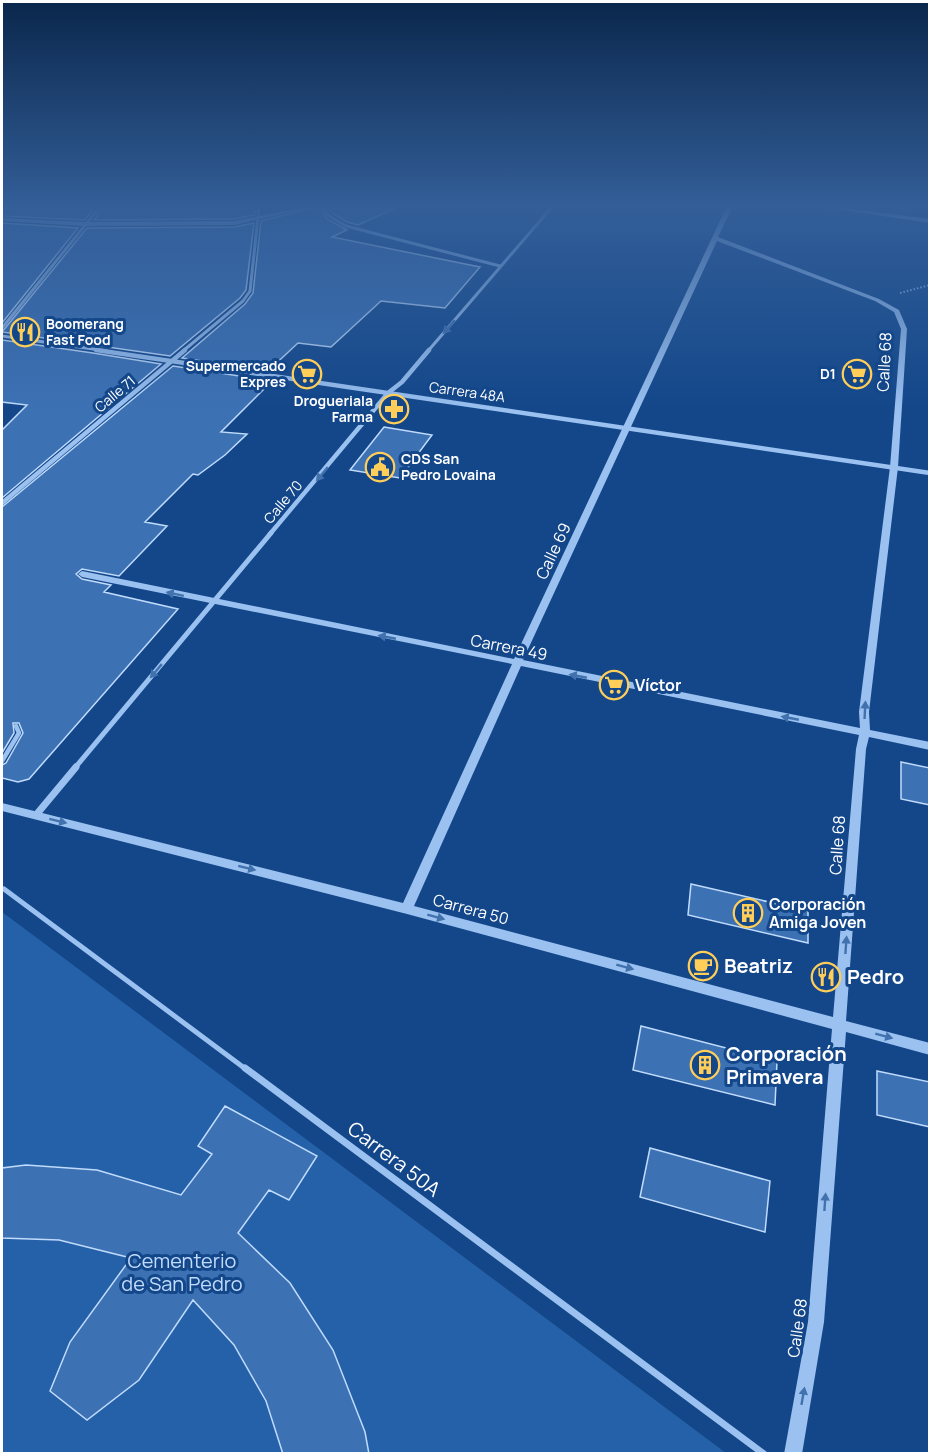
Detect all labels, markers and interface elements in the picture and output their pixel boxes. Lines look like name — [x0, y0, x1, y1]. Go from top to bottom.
place label: Boomerang Fast Food — [46, 314, 124, 349]
restaurant icon: Boomerang Fast Food — [9, 316, 41, 348]
one-way arrow — [443, 319, 456, 334]
street label: Calle 68 — [871, 332, 897, 392]
place label: Supermercado Expres — [186, 356, 286, 391]
supermarket icon: Supermercado Expres — [291, 358, 323, 390]
supermarket icon: D1 — [841, 358, 873, 390]
place label: D1 — [820, 364, 836, 383]
street label: Calle 71 — [90, 371, 139, 416]
street label: Carrera 48A — [428, 377, 506, 406]
place label: Drogueriala Farma — [294, 391, 373, 426]
pharmacy icon: Drogueriala Farma — [378, 393, 410, 425]
place label: CDS San Pedro Lovaina — [401, 449, 496, 484]
public building icon: CDS San Pedro Lovaina — [364, 451, 396, 483]
one-way arrow — [316, 466, 328, 481]
street label: Calle 70 — [259, 476, 306, 527]
street label: Calle 69 — [530, 519, 576, 583]
one-way arrow — [166, 589, 185, 598]
street label: Carrera 49 — [469, 629, 549, 665]
one-way arrow — [377, 632, 396, 641]
one-way arrow — [150, 664, 163, 679]
supermarket icon: Víctor — [598, 669, 630, 701]
one-way arrow — [568, 671, 587, 680]
place label: Víctor — [635, 674, 681, 696]
one-way arrow — [860, 700, 870, 719]
one-way arrow — [780, 713, 799, 722]
street label: Calle 68 — [824, 815, 850, 875]
one-way arrow — [49, 816, 67, 826]
one-way arrow — [238, 864, 257, 874]
street label: Carrera 50 — [431, 888, 511, 930]
place label: Corporación Amiga Joven — [769, 893, 866, 933]
building icon: Corporación Amiga Joven — [732, 897, 764, 929]
one-way arrow — [427, 912, 445, 922]
one-way arrow — [841, 936, 851, 955]
cafe icon: Beatriz — [687, 950, 719, 982]
place label: Beatriz — [724, 952, 793, 979]
restaurant icon: Pedro — [810, 961, 842, 993]
one-way arrow — [616, 963, 634, 972]
place label: Pedro — [847, 963, 904, 990]
one-way arrow — [875, 1032, 893, 1042]
place label: Corporación Primavera — [726, 1040, 847, 1090]
building icon: Corporación Primavera — [689, 1049, 721, 1081]
street label: Carrera 50A — [342, 1115, 446, 1203]
one-way arrow — [820, 1193, 830, 1212]
park label: Cementerio de San Pedro — [121, 1247, 243, 1297]
street label: Calle 68 — [782, 1297, 812, 1359]
one-way arrow — [799, 1386, 808, 1405]

